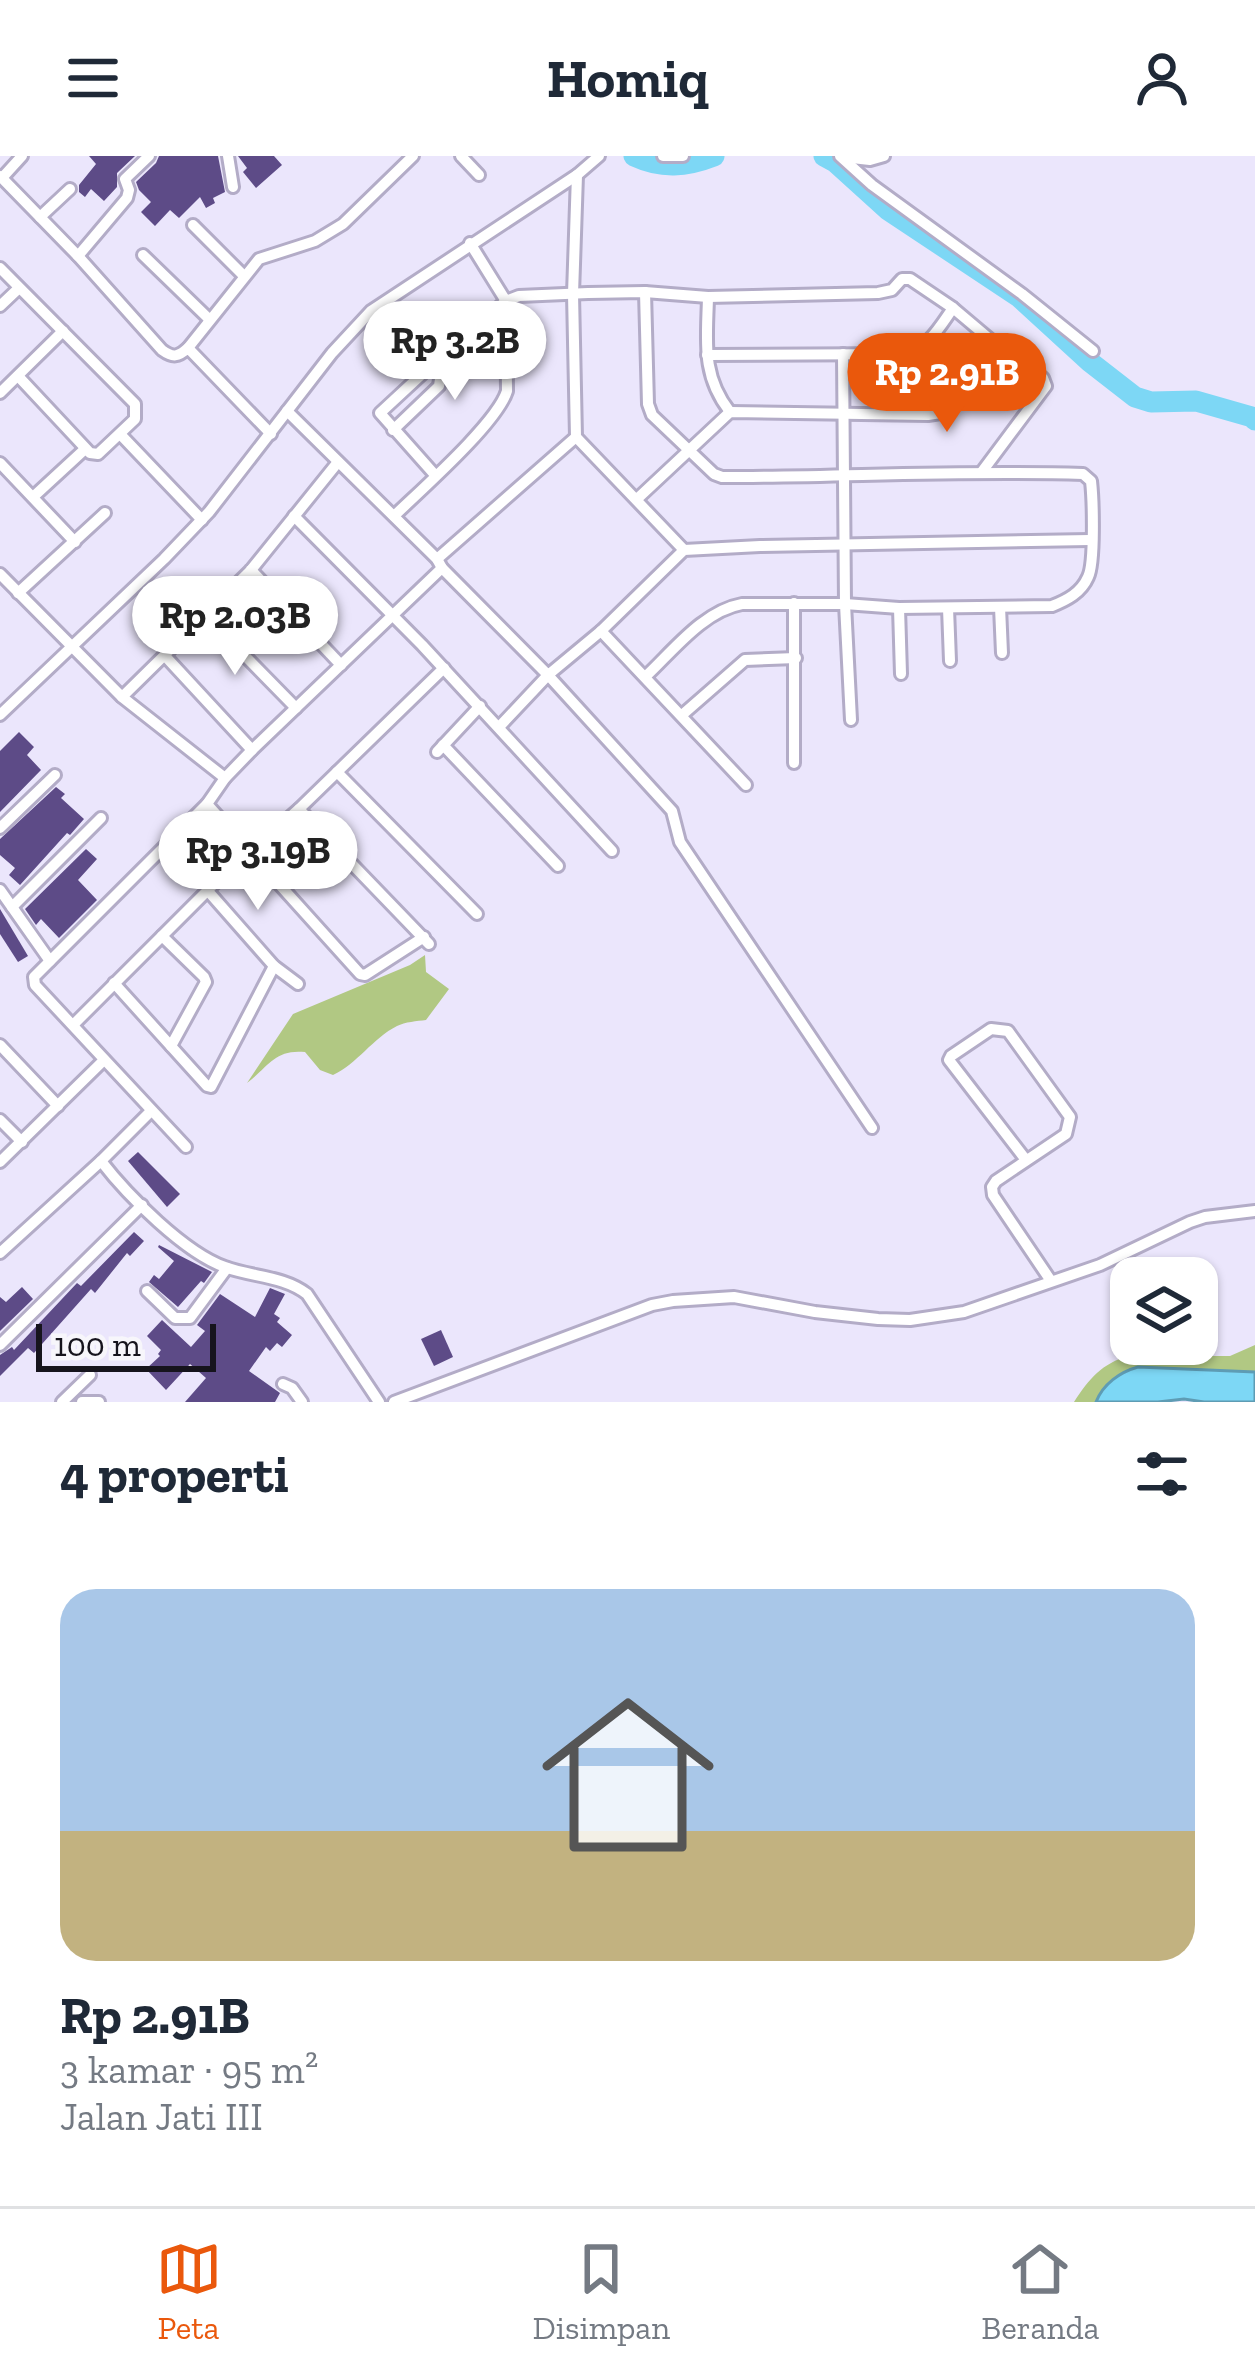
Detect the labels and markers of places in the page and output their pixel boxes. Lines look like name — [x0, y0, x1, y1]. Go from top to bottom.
pin: Rp 3.2B — [344, 301, 566, 403]
pin: Rp 2.91B — [823, 333, 1071, 435]
pin: Rp 2.03B — [111, 576, 359, 678]
pin: Rp 3.19B — [134, 811, 382, 913]

